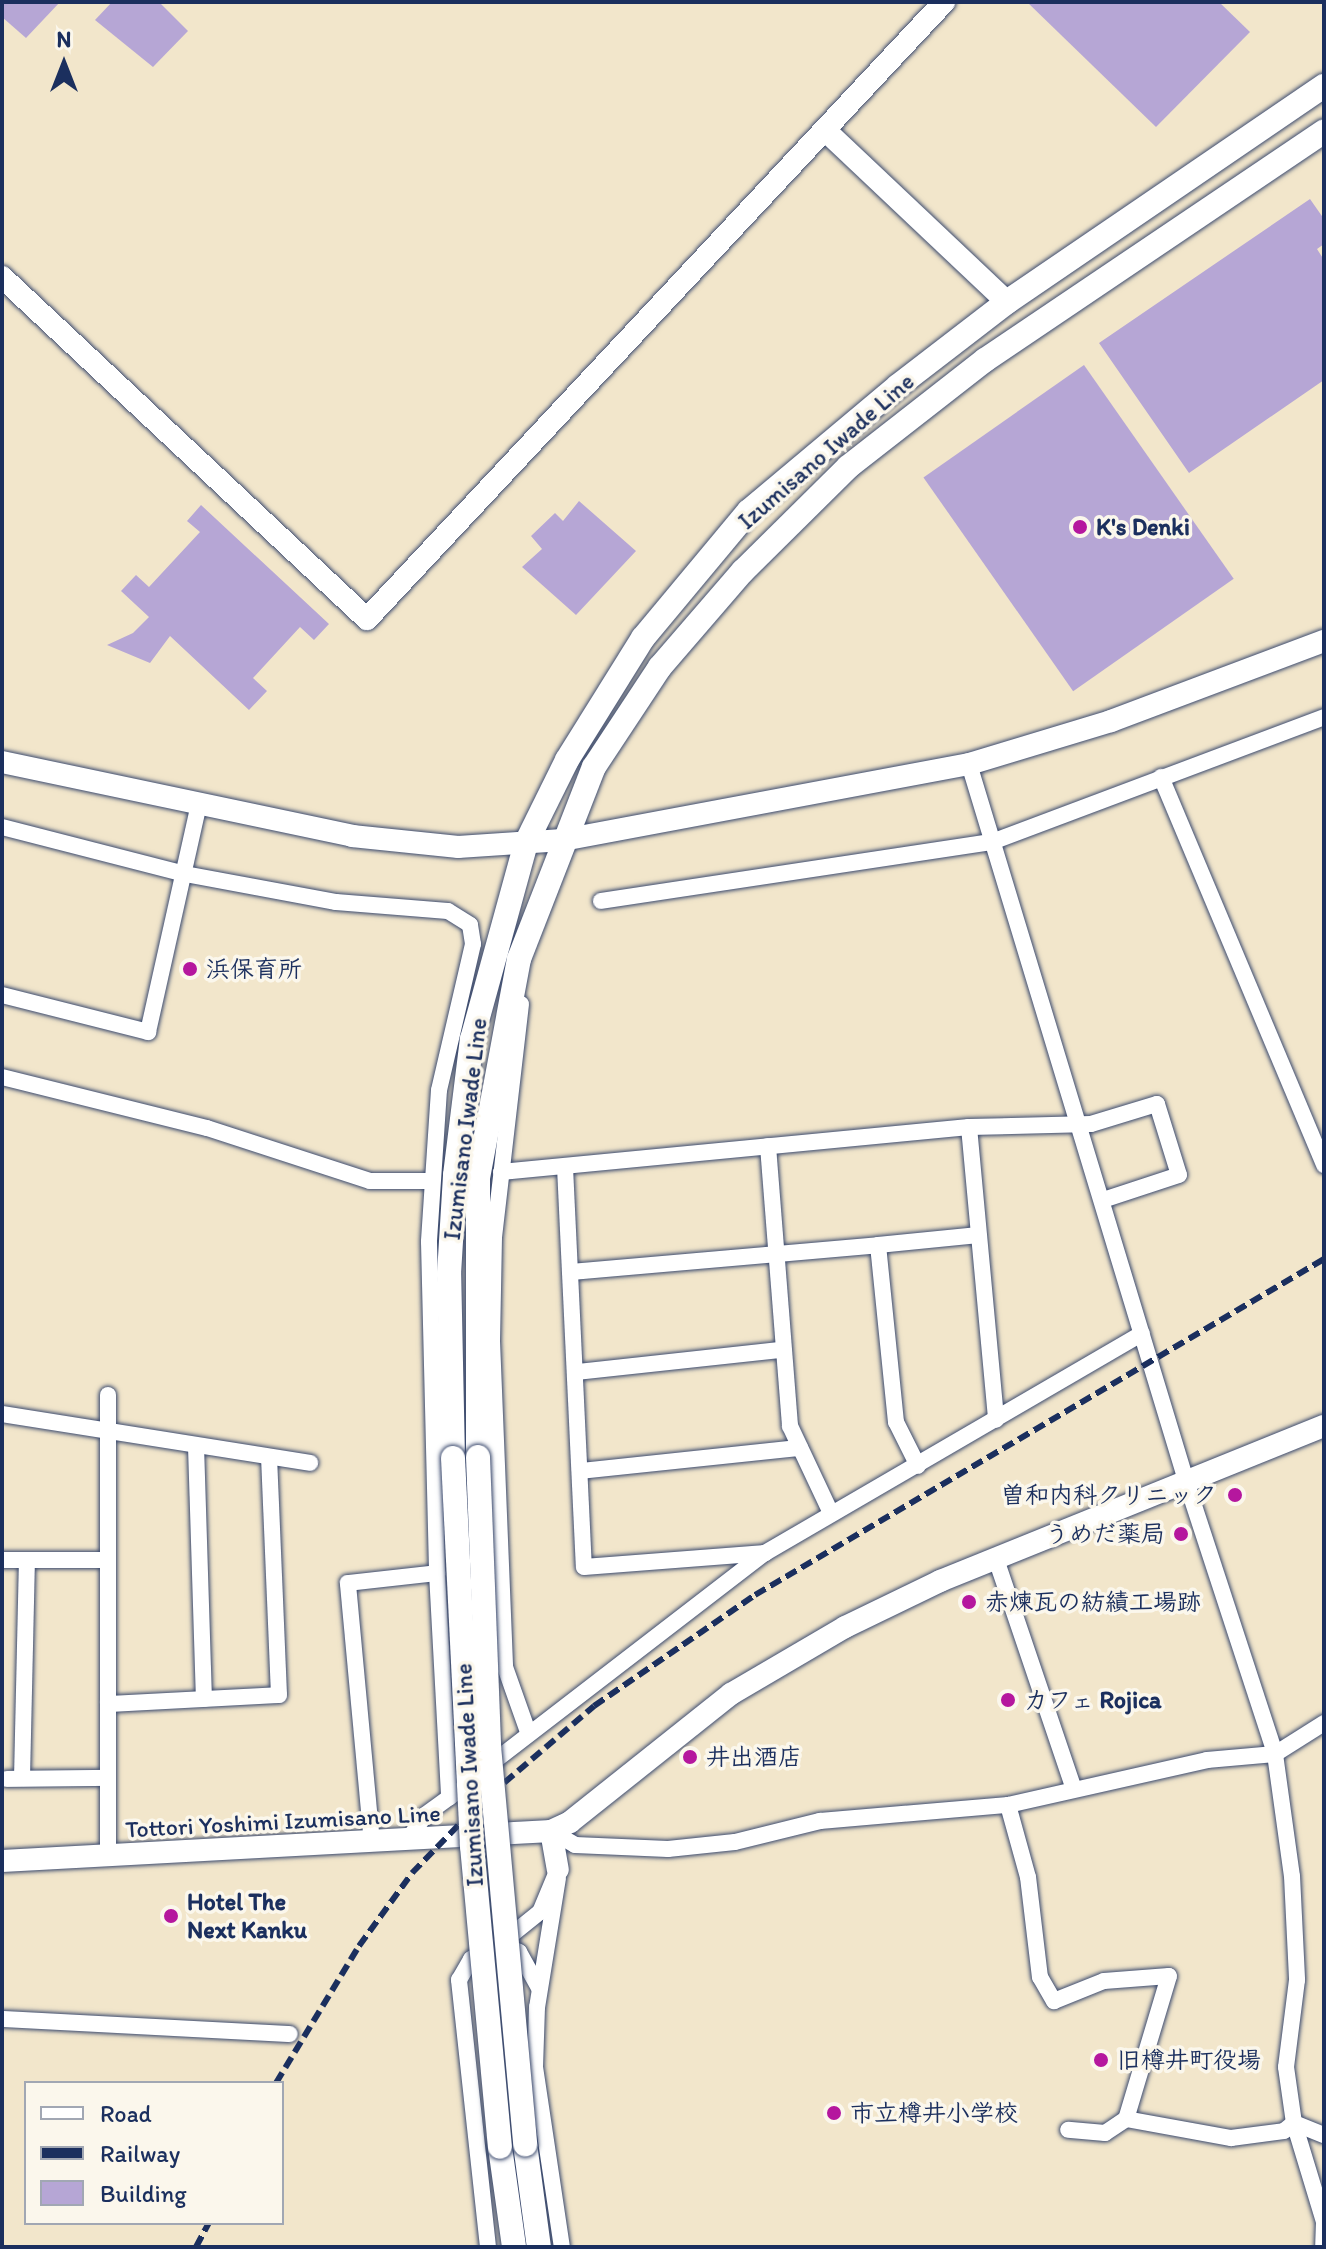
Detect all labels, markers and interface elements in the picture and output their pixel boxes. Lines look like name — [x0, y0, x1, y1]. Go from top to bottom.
north arrow — [24, 24, 104, 104]
text: N — [57, 26, 71, 53]
street label: Izumisano Iwade Line — [732, 367, 920, 535]
place label: K's Denki — [1096, 513, 1191, 541]
marker: K's Denki — [1071, 518, 1089, 536]
place label: 浜保育所 — [206, 955, 302, 983]
marker: 浜保育所 — [181, 960, 199, 978]
street label: Izumisano Iwade Line — [437, 1016, 493, 1242]
place label: 曽和内科クリニック — [1001, 1481, 1217, 1509]
marker: 曽和内科クリニック — [1224, 1484, 1246, 1506]
place label: うめだ薬局 — [1045, 1520, 1165, 1548]
marker: うめだ薬局 — [1172, 1525, 1190, 1543]
place label: 赤煉瓦の紡績工場跡 — [985, 1588, 1201, 1616]
marker: 赤煉瓦の紡績工場跡 — [960, 1593, 978, 1611]
street label: Izumisano Iwade Line — [449, 1663, 489, 1887]
place label: カフェ Rojica — [1024, 1686, 1163, 1714]
marker: カフェ Rojica — [999, 1691, 1017, 1709]
place label: 井出酒店 — [706, 1743, 802, 1771]
marker: 井出酒店 — [681, 1748, 699, 1766]
street label: Tottori Yoshimi Izumisano Line — [125, 1798, 441, 1844]
place label: Hotel The Next Kanku — [187, 1888, 308, 1944]
marker: Hotel The Next Kanku — [162, 1907, 180, 1925]
place label: 旧樽井町役場 — [1117, 2046, 1261, 2074]
marker: 旧樽井町役場 — [1092, 2051, 1110, 2069]
legend — [24, 2081, 284, 2225]
text: Road — [100, 2099, 152, 2128]
place label: 市立樽井小学校 — [850, 2099, 1018, 2127]
marker: 市立樽井小学校 — [825, 2104, 843, 2122]
text: Railway — [100, 2139, 180, 2168]
text: Building — [100, 2179, 187, 2208]

